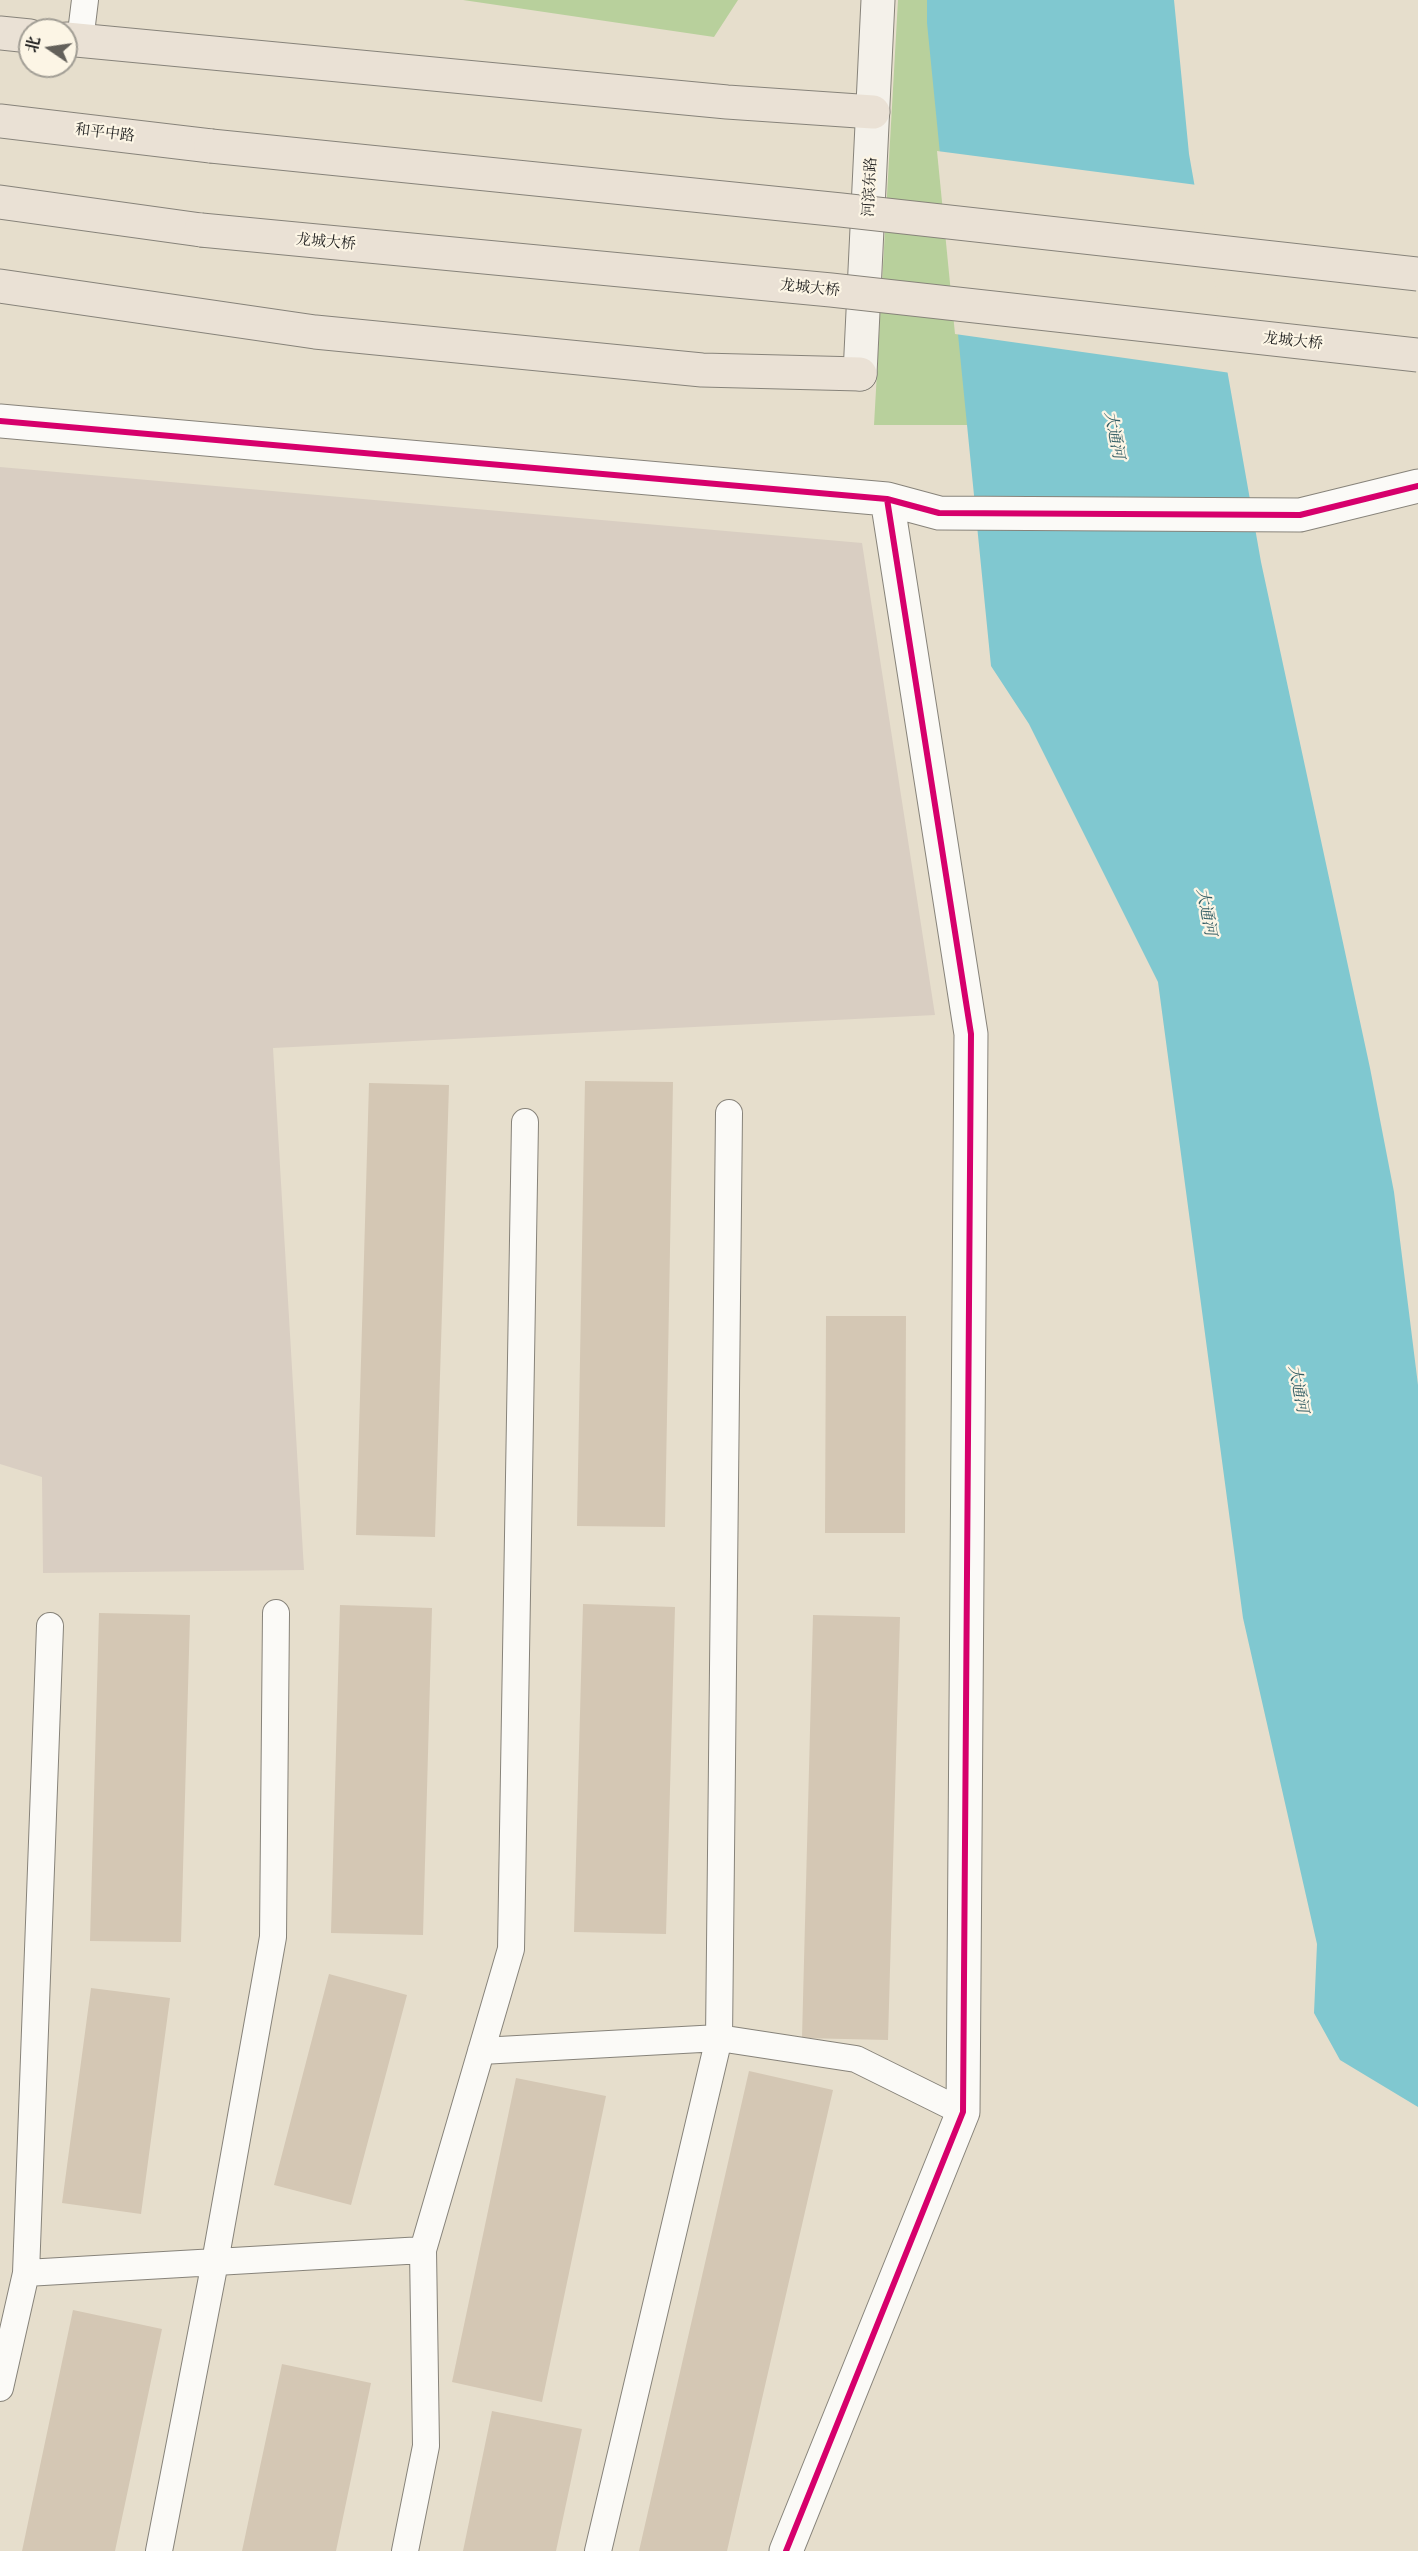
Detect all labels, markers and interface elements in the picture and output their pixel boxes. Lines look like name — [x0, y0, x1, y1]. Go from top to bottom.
north arrow — [18, 18, 78, 78]
text: 北 — [21, 34, 44, 54]
street label: 和平中路 — [74, 120, 136, 146]
street label: 河滨东路 — [859, 157, 881, 217]
street label: 龙城大桥 — [295, 230, 357, 254]
street label: 龙城大桥 — [779, 276, 841, 300]
street label: 龙城大桥 — [1262, 329, 1324, 353]
water label: 大通河 — [1100, 410, 1128, 460]
water label: 大通河 — [1192, 887, 1220, 937]
water label: 大通河 — [1284, 1364, 1312, 1414]

